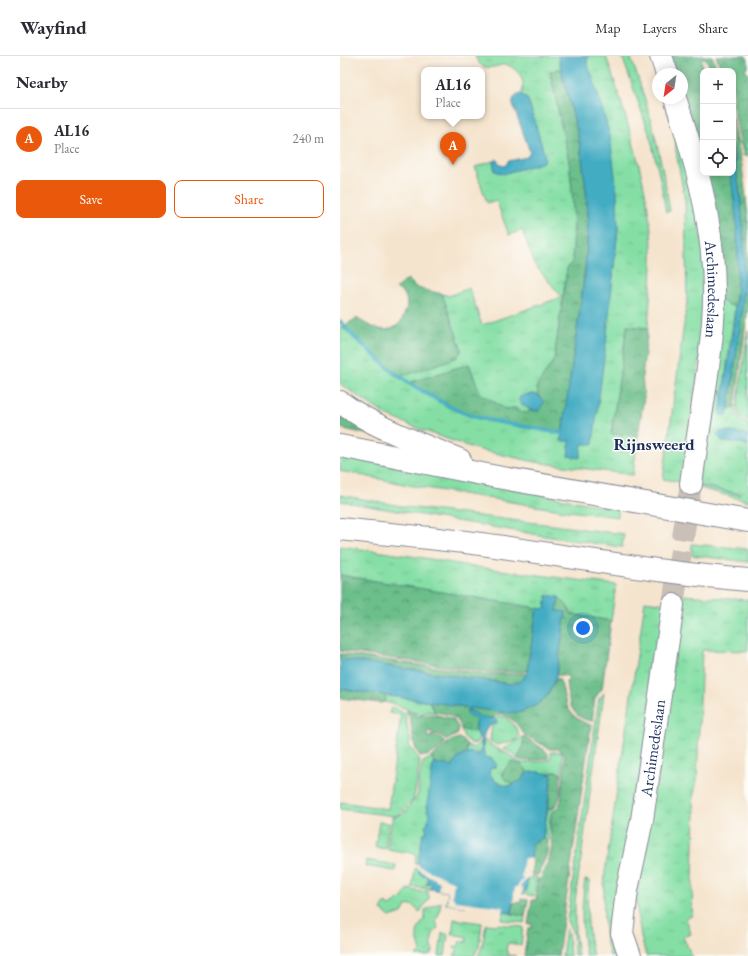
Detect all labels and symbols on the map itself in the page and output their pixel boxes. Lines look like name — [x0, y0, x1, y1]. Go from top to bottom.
north arrow — [652, 68, 688, 104]
pin: A — [440, 132, 466, 165]
street label: Archimedeslaan — [700, 238, 725, 340]
district label: Rijnsweerd — [613, 433, 695, 455]
your location — [573, 618, 593, 638]
street label: Archimedeslaan — [635, 697, 670, 799]

